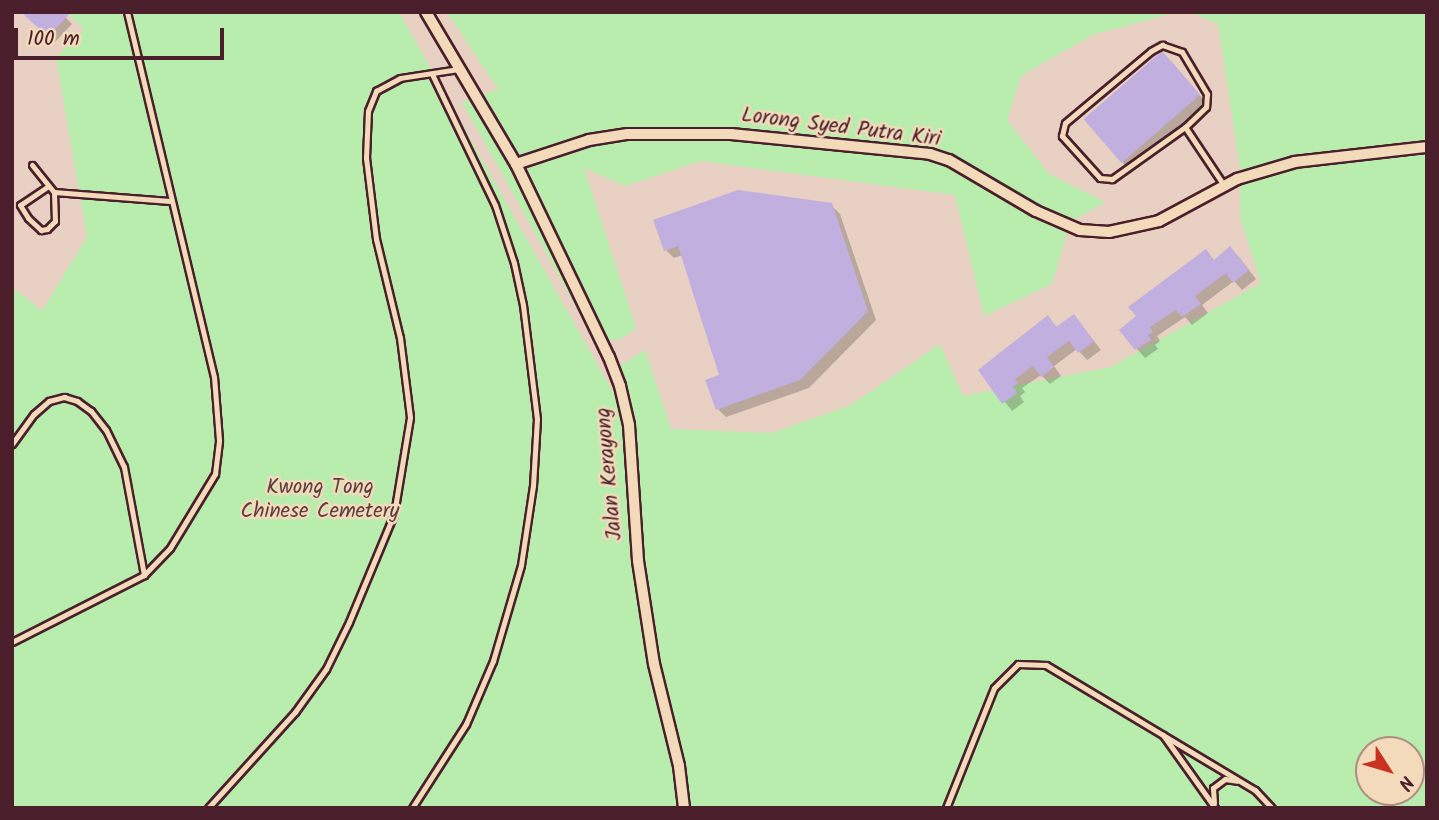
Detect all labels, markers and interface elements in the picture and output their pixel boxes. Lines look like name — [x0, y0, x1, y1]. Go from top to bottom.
scale bar — [18, 14, 228, 58]
text: 100 m — [27, 23, 80, 56]
street label: Lorong Syed Putra Kiri — [740, 103, 942, 153]
street label: Jalan Kerayong — [592, 406, 628, 542]
park label: Kwong Tong Chinese Cemetery — [241, 475, 399, 525]
north arrow — [1355, 736, 1425, 806]
text: N — [1390, 769, 1421, 796]

